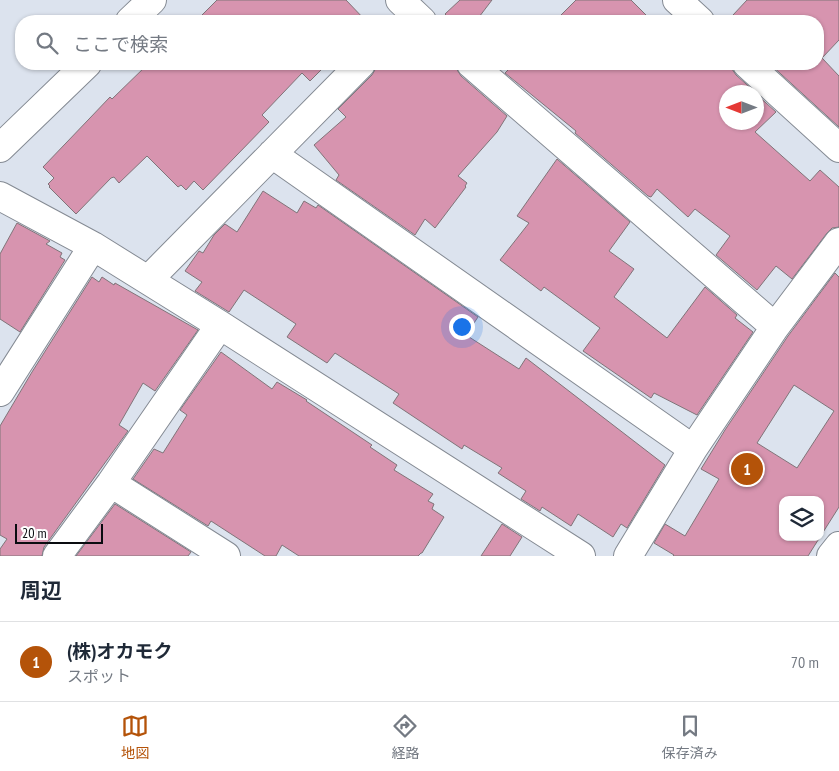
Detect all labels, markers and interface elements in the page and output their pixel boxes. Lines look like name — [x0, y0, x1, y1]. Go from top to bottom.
search box — [15, 15, 824, 70]
icon: search — [33, 29, 61, 57]
text: ここで検索 — [73, 32, 168, 56]
north arrow — [719, 85, 764, 130]
your location — [449, 314, 475, 340]
pin: 1 — [731, 450, 763, 488]
map controls — [779, 496, 824, 541]
button: layers — [779, 496, 824, 541]
scale bar — [15, 521, 102, 544]
text: 20 m — [22, 524, 47, 542]
text: 周辺 — [20, 577, 62, 604]
text: (株)オカモク — [67, 639, 173, 663]
text: 1 — [32, 652, 40, 672]
text: 70 m — [791, 652, 819, 672]
text: スポット — [67, 666, 131, 686]
tab: 地図 — [121, 712, 149, 762]
tab: 経路 — [391, 712, 419, 762]
tab: 保存済み — [662, 712, 718, 762]

